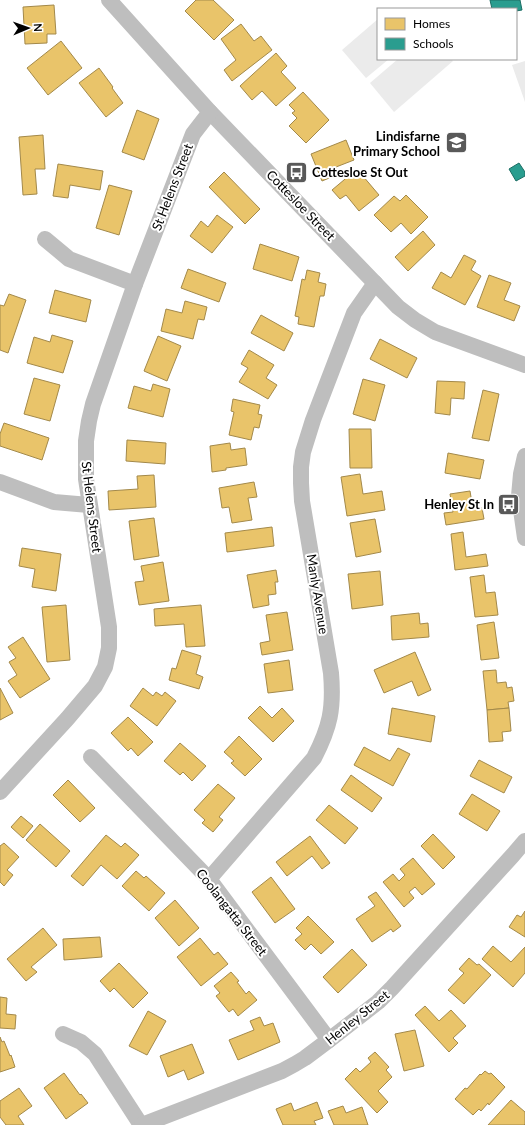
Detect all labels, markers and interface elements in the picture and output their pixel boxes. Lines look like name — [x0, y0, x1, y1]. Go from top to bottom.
north arrow — [8, 8, 48, 48]
legend — [377, 8, 517, 60]
text: Homes — [413, 16, 450, 31]
text: N — [32, 23, 45, 32]
text: Schools — [413, 36, 454, 51]
place label: Lindisfarne Primary School — [353, 128, 440, 159]
school or university icon: Lindisfarne Primary School — [443, 130, 469, 156]
street label: St Helens Street — [148, 141, 196, 233]
bus stop icon: Cottesloe St Out — [284, 159, 310, 185]
place label: Cottesloe St Out — [312, 164, 408, 180]
street label: Cottesloe Street — [263, 166, 339, 244]
street label: St Helens Street — [78, 461, 106, 554]
bus stop icon: Henley St In — [496, 491, 522, 517]
place label: Henley St In — [424, 496, 494, 512]
street label: Manly Avenue — [304, 553, 332, 635]
street label: Coolangatta Street — [193, 865, 271, 959]
street label: Henley Street — [322, 986, 392, 1048]

